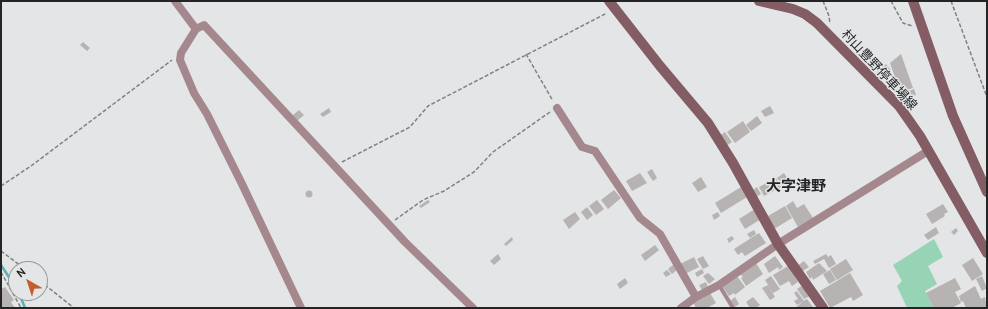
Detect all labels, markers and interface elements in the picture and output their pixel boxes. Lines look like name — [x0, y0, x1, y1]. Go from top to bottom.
street label: 村山豊野停車場線 — [838, 27, 920, 113]
district label: 大字津野 — [766, 178, 826, 196]
north arrow — [8, 261, 48, 301]
text: N — [14, 265, 29, 280]

